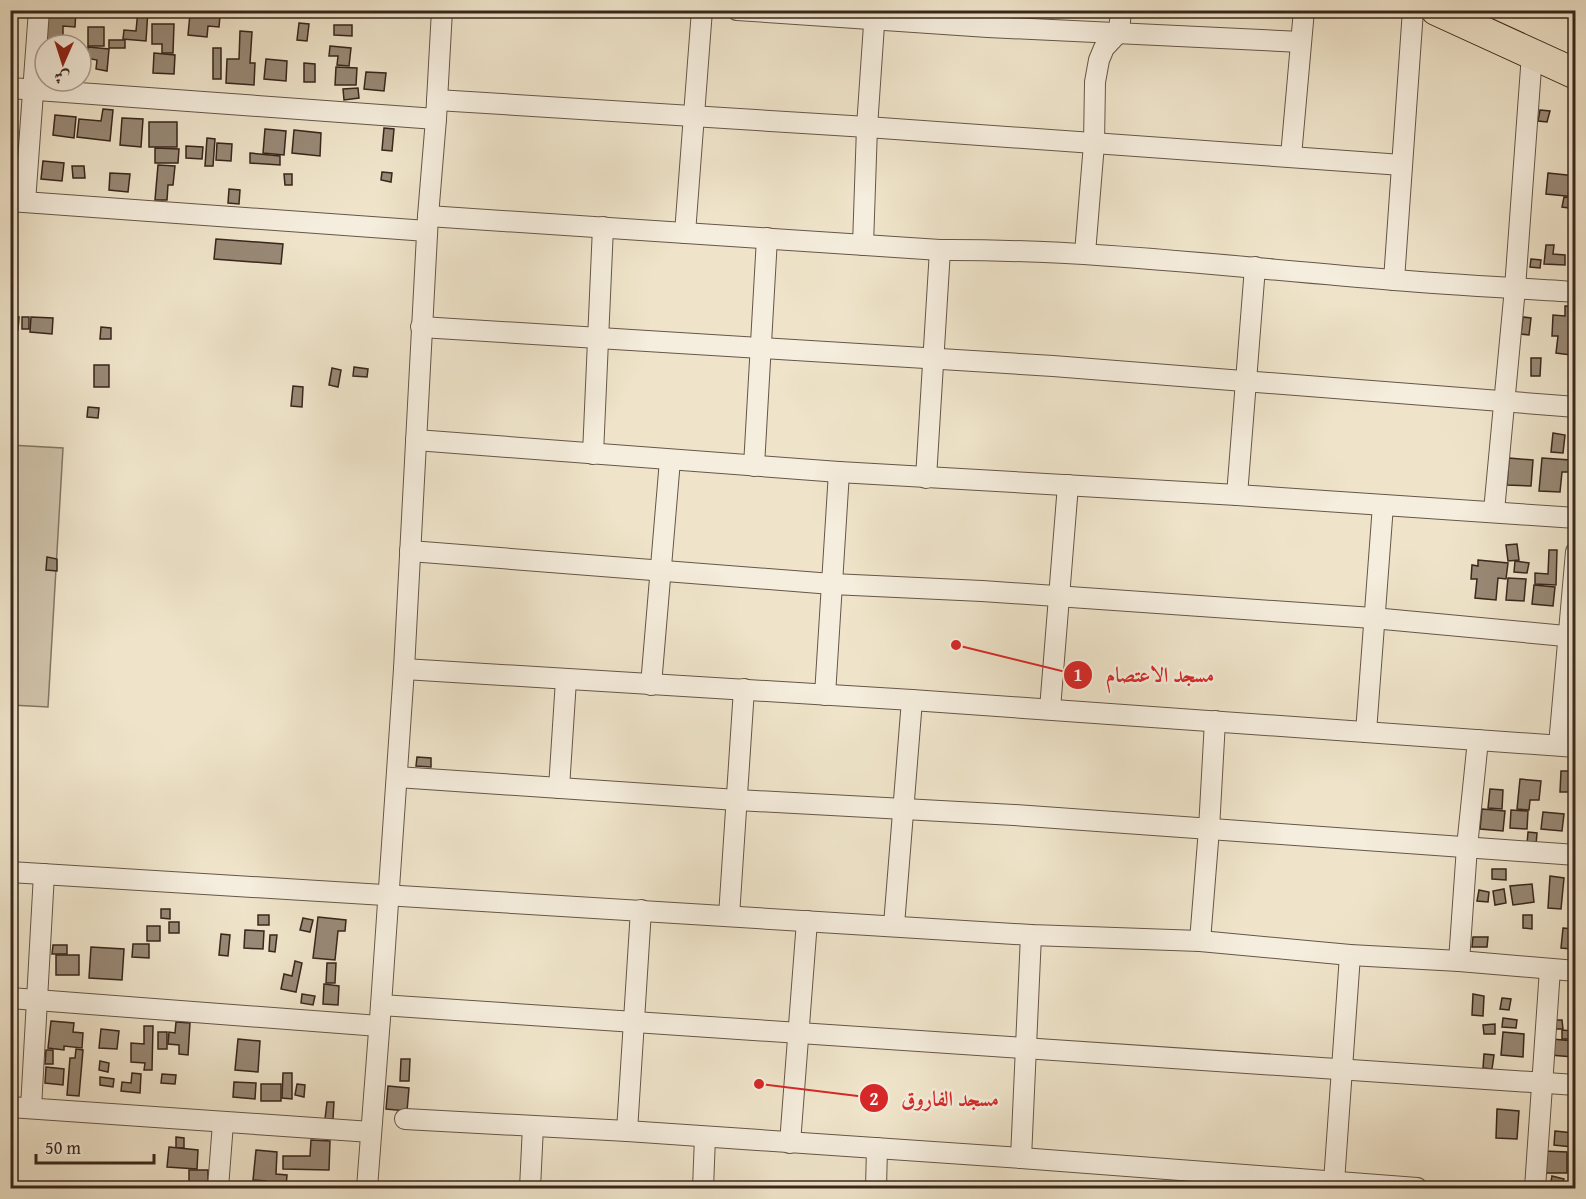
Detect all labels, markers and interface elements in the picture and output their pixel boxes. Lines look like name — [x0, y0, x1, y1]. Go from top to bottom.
north arrow — [33, 33, 93, 93]
text: ش — [54, 66, 71, 90]
callout: مسجد الاعتصام — [1063, 655, 1226, 694]
text: مسجد الاعتصام — [1106, 659, 1214, 694]
text: 1 — [1073, 661, 1083, 688]
callout: مسجد الفاروق — [859, 1079, 1011, 1118]
text: مسجد الفاروق — [901, 1083, 999, 1114]
text: 2 — [869, 1085, 879, 1112]
scale bar — [36, 1127, 154, 1165]
text: 50 m — [45, 1134, 81, 1161]

